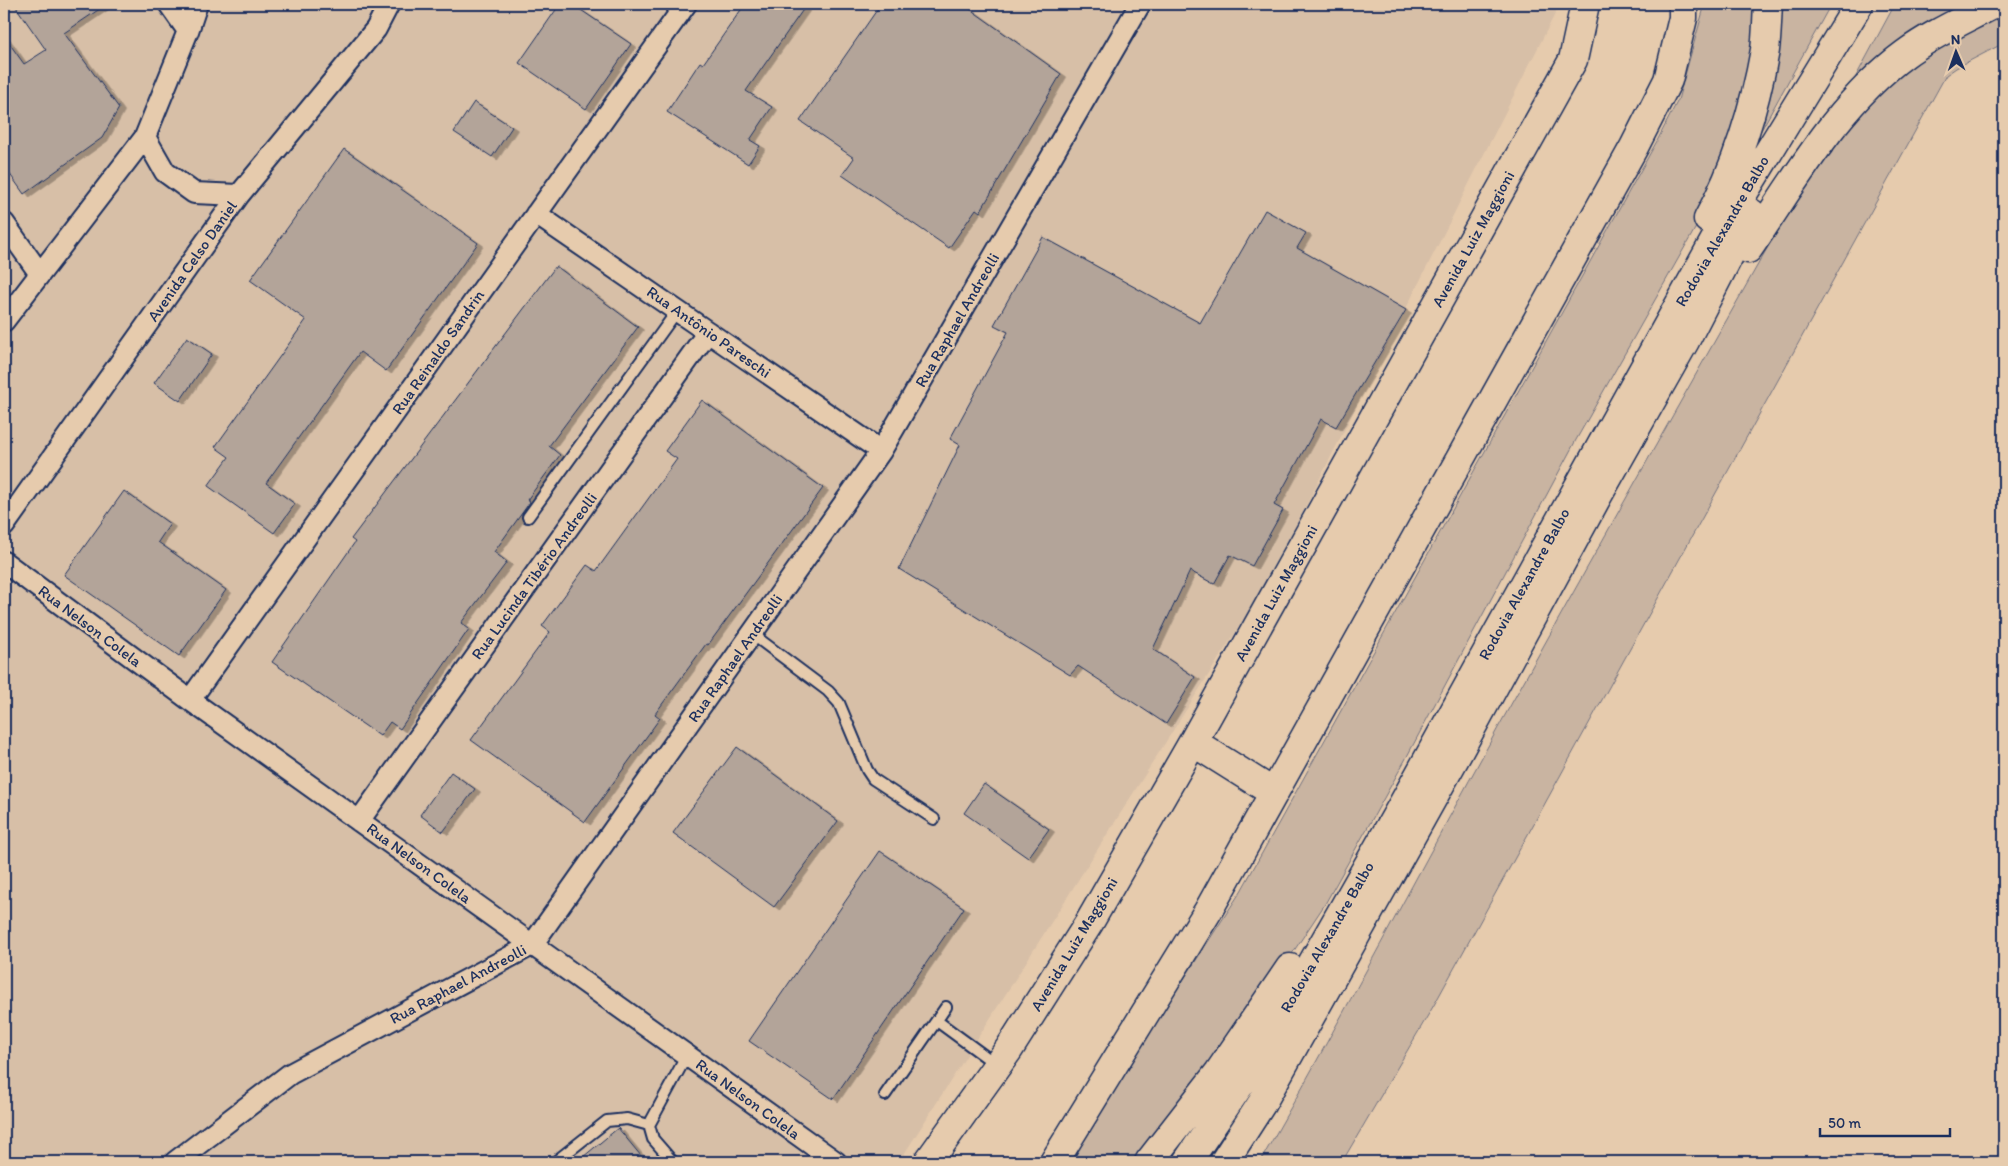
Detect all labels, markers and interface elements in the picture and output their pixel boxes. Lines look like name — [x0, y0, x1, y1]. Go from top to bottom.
north arrow — [1930, 28, 1980, 78]
text: N — [1951, 31, 1961, 48]
street label: Rodovia Alexandre Balbo — [1671, 152, 1773, 310]
street label: Avenida Luiz Maggioni — [1428, 167, 1518, 311]
street label: Avenida Celso Daniel — [143, 196, 241, 325]
street label: Rua Raphael Andreolli — [911, 249, 1003, 391]
street label: Rua Antônio Pareschi — [643, 282, 775, 382]
street label: Rua Reinaldo Sandrin — [388, 286, 488, 418]
street label: Rua Lucinda Tibério Andreolli — [467, 489, 601, 663]
street label: Rodovia Alexandre Balbo — [1474, 505, 1574, 663]
street label: Avenida Luiz Maggioni — [1231, 521, 1321, 665]
street label: Rua Nelson Colela — [35, 581, 146, 671]
street label: Rua Raphael Andreolli — [684, 590, 786, 726]
street label: Rua Nelson Colela — [363, 819, 475, 908]
street label: Rodovia Alexandre Balbo — [1276, 858, 1378, 1016]
street label: Avenida Luiz Maggioni — [1026, 874, 1122, 1014]
street label: Rua Raphael Andreolli — [386, 940, 530, 1028]
street label: Rua Nelson Colela — [692, 1055, 804, 1144]
scale bar — [1820, 1106, 1950, 1138]
text: 50 m — [1828, 1114, 1861, 1132]

